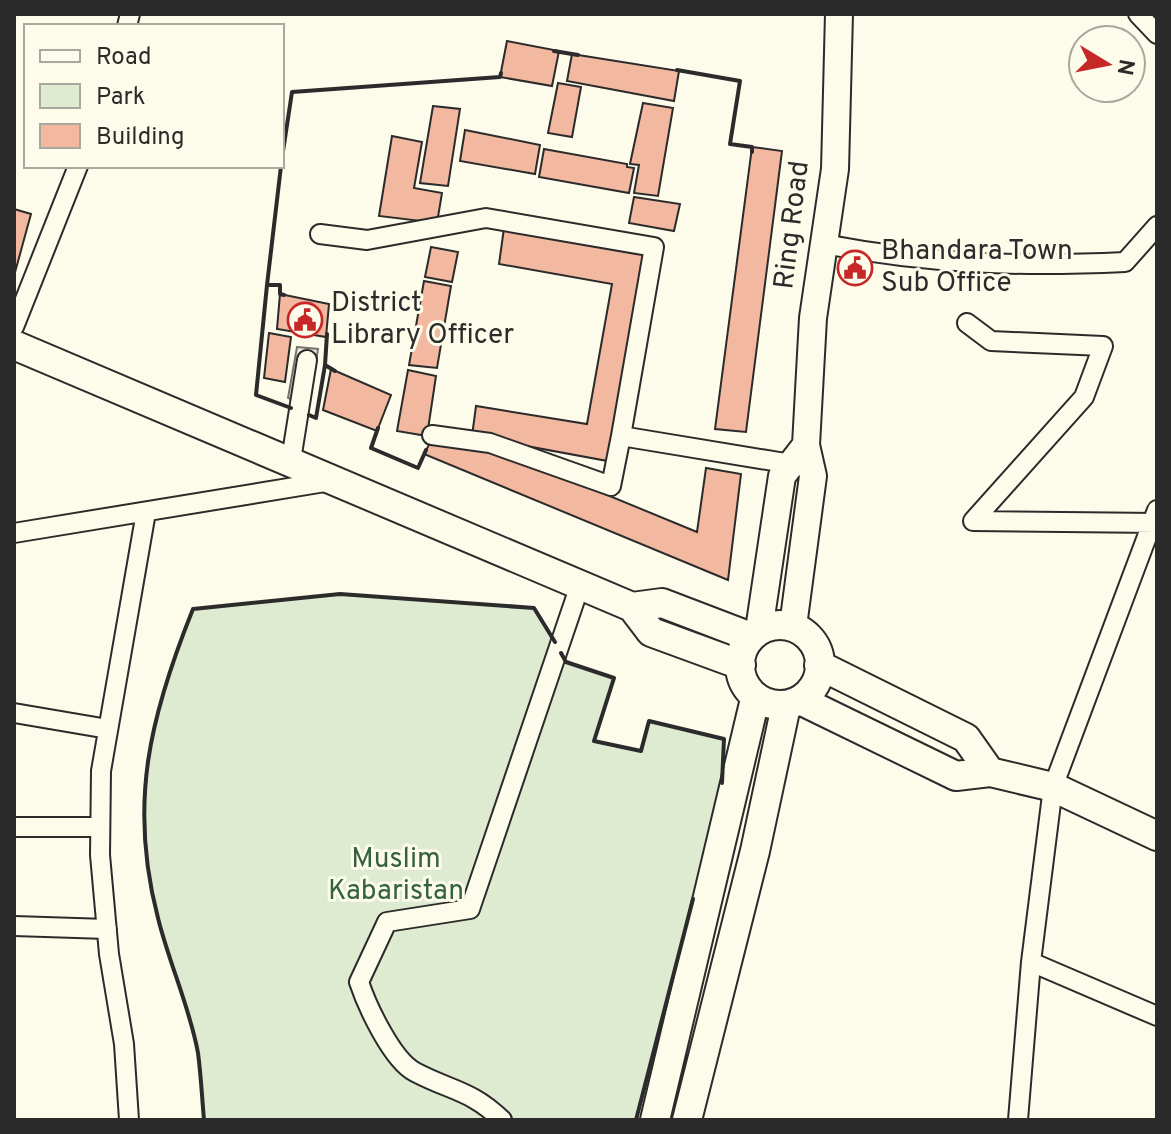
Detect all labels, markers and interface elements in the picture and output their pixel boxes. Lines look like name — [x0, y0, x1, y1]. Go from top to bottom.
legend — [24, 24, 284, 168]
north arrow — [1067, 24, 1147, 104]
text: Road — [96, 43, 152, 73]
text: N — [1110, 57, 1139, 77]
text: Park — [96, 83, 146, 113]
text: Building — [96, 123, 185, 153]
street label: Ring Road — [767, 159, 819, 291]
place label: Bhandara Town Sub Office — [881, 234, 1073, 302]
public building icon: Bhandara Town Sub Office — [836, 249, 874, 287]
place label: District Library Officer — [331, 286, 514, 354]
public building icon: District Library Officer — [286, 301, 324, 339]
park label: Muslim Kabaristan — [328, 842, 464, 910]

